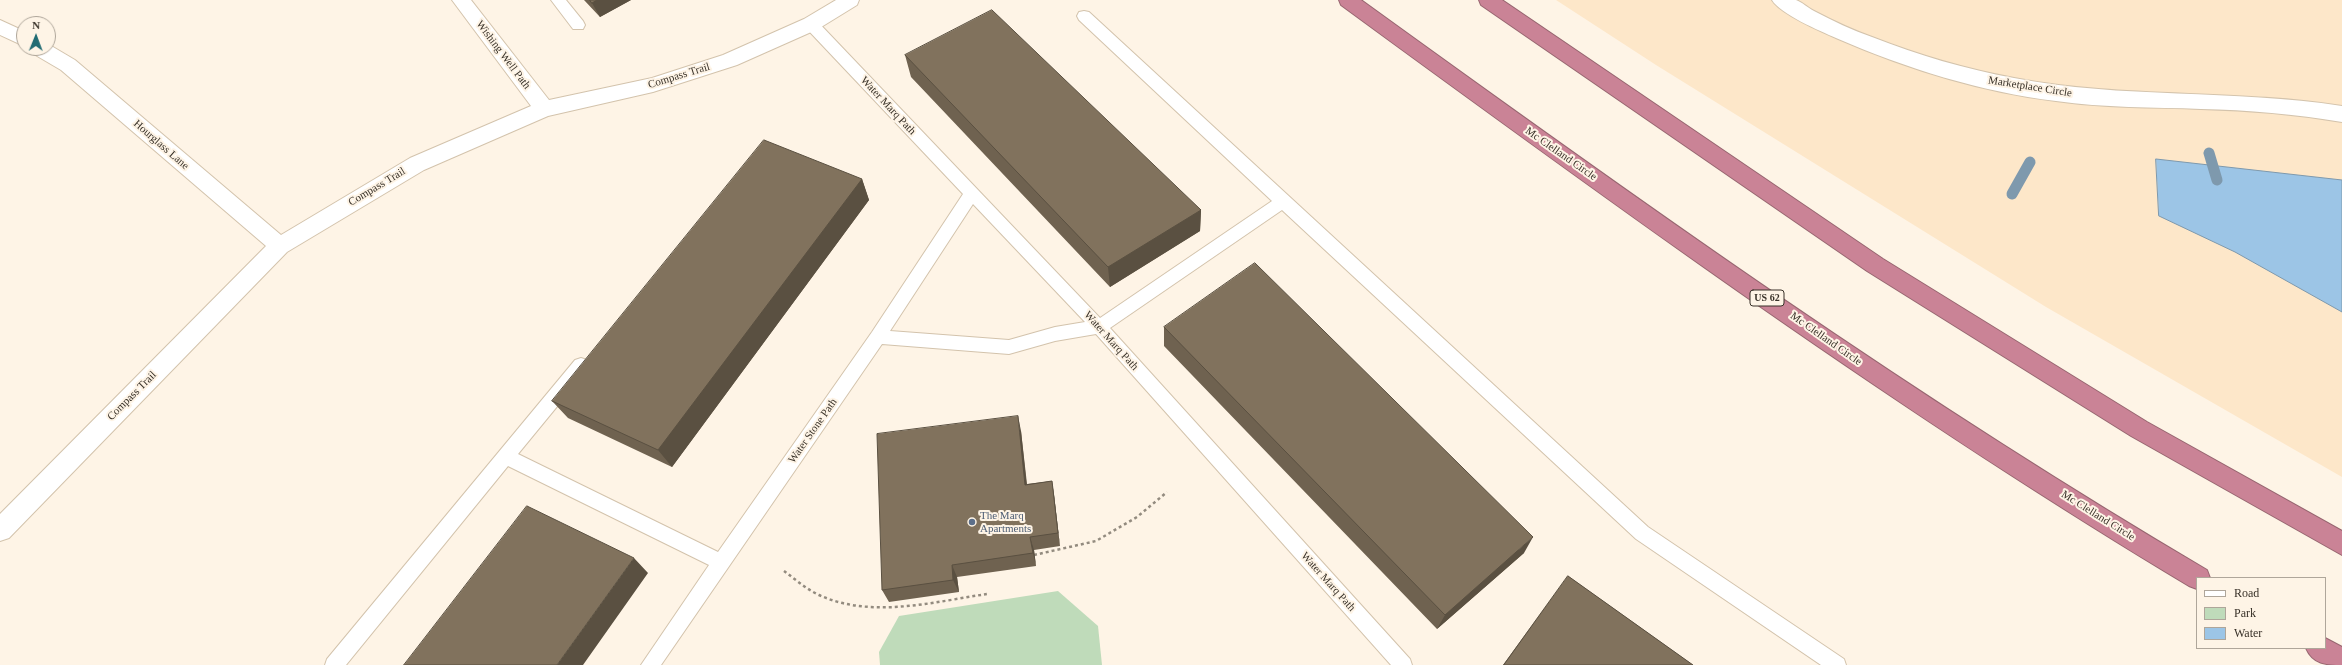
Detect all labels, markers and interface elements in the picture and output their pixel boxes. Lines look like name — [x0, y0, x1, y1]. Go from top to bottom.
north arrow — [16, 16, 56, 56]
street label: Wishing Well Path — [473, 18, 533, 92]
text: N — [32, 19, 40, 31]
street label: Compass Trail — [646, 60, 712, 92]
street label: Water Marq Path — [858, 74, 918, 138]
street label: Marketplace Circle — [1987, 74, 2073, 100]
street label: Hourglass Lane — [131, 117, 191, 173]
street label: Mc Clelland Circle — [1523, 124, 1599, 184]
street label: Compass Trail — [346, 165, 408, 209]
road number: US 62 — [1750, 290, 1784, 306]
street label: Water Marq Path — [1081, 309, 1141, 373]
street label: Mc Clelland Circle — [1788, 309, 1864, 369]
street label: Compass Trail — [105, 369, 159, 423]
street label: Water Stone Path — [786, 396, 840, 466]
street label: Mc Clelland Circle — [2059, 488, 2137, 544]
place label: The Marq Apartments — [980, 509, 1031, 535]
marker: The Marq Apartments — [967, 517, 977, 527]
street label: Water Marq Path — [1298, 550, 1358, 614]
legend — [2196, 577, 2326, 649]
text: Road — [2234, 586, 2259, 600]
text: Park — [2234, 606, 2256, 620]
text: Water — [2234, 626, 2262, 640]

